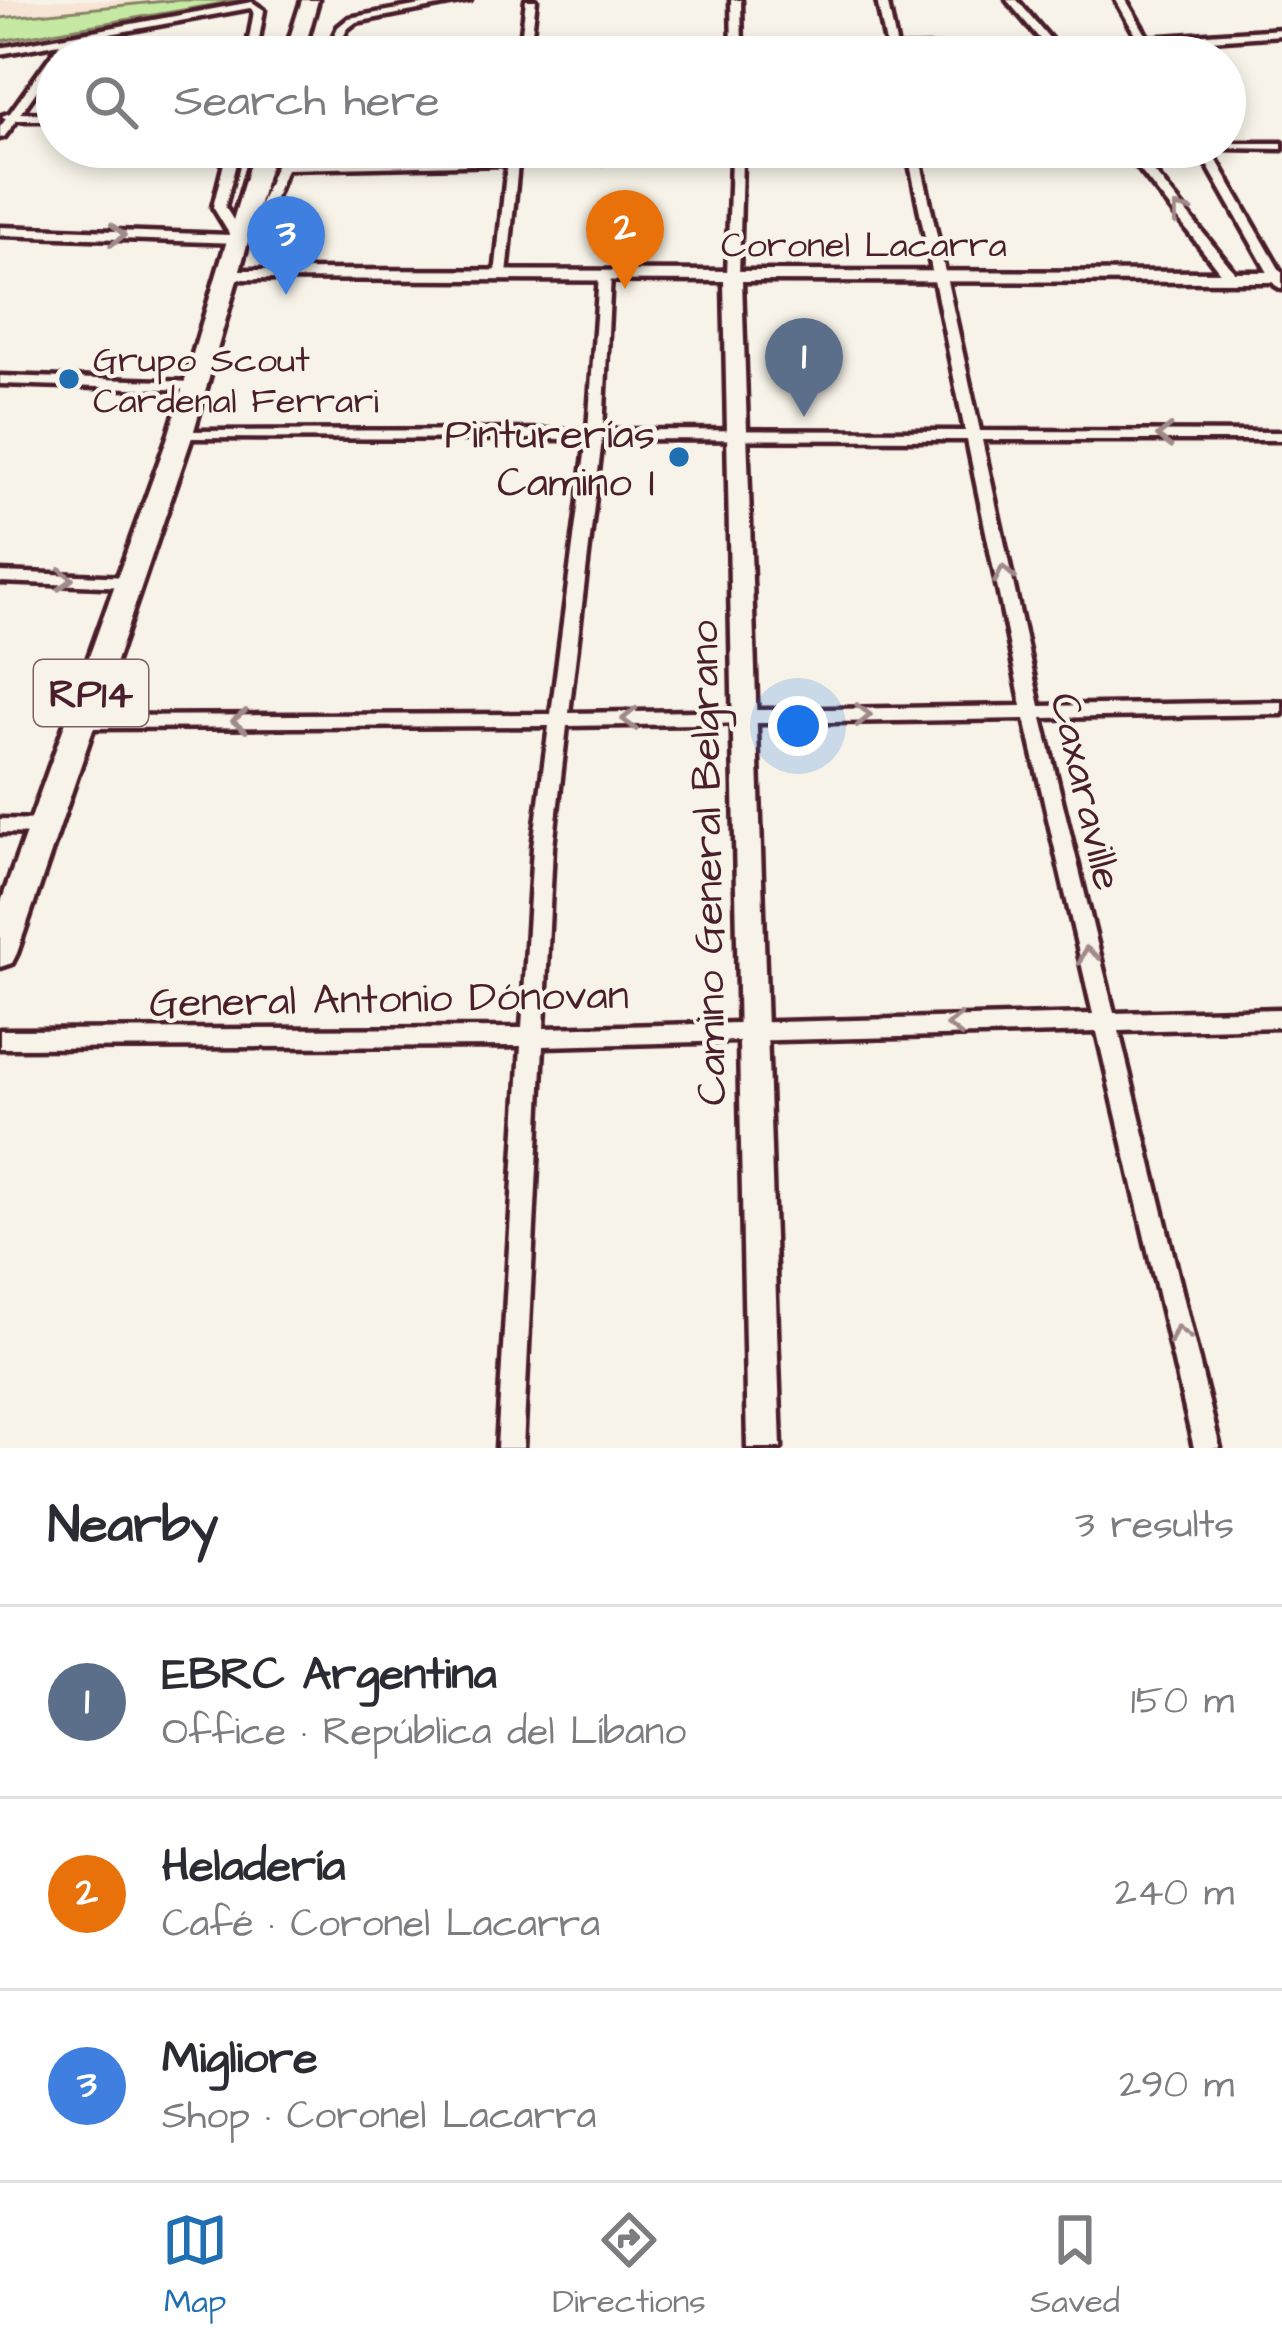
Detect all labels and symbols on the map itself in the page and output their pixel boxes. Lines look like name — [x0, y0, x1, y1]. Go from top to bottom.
pin: 2 — [586, 190, 664, 289]
pin: 3 — [247, 196, 325, 295]
one-way arrow — [1173, 204, 1194, 226]
street label: Coronel Lacarra — [721, 220, 1007, 271]
one-way arrow — [108, 221, 127, 247]
pin: 1 — [765, 318, 843, 417]
place label: Grupo Scout Cardenal Ferrari — [93, 335, 379, 427]
marker: Grupo Scout Cardenal Ferrari — [56, 366, 82, 392]
place label: Pinturerías Camino I — [445, 407, 655, 513]
one-way arrow — [1155, 423, 1173, 449]
marker: Pinturerías Camino I — [666, 444, 692, 470]
one-way arrow — [992, 565, 1018, 585]
one-way arrow — [56, 566, 75, 592]
street label: Camino General Belgrano — [676, 620, 742, 1106]
road number: RP14 — [34, 660, 148, 726]
street label: Caxaraville — [1034, 687, 1136, 896]
your location — [768, 696, 828, 756]
one-way arrow — [854, 703, 873, 729]
one-way arrow — [620, 706, 638, 732]
one-way arrow — [230, 708, 248, 734]
one-way arrow — [1077, 945, 1102, 966]
street label: General Antonio Dónovan — [149, 967, 629, 1033]
one-way arrow — [945, 1011, 964, 1037]
one-way arrow — [1168, 1325, 1193, 1345]

